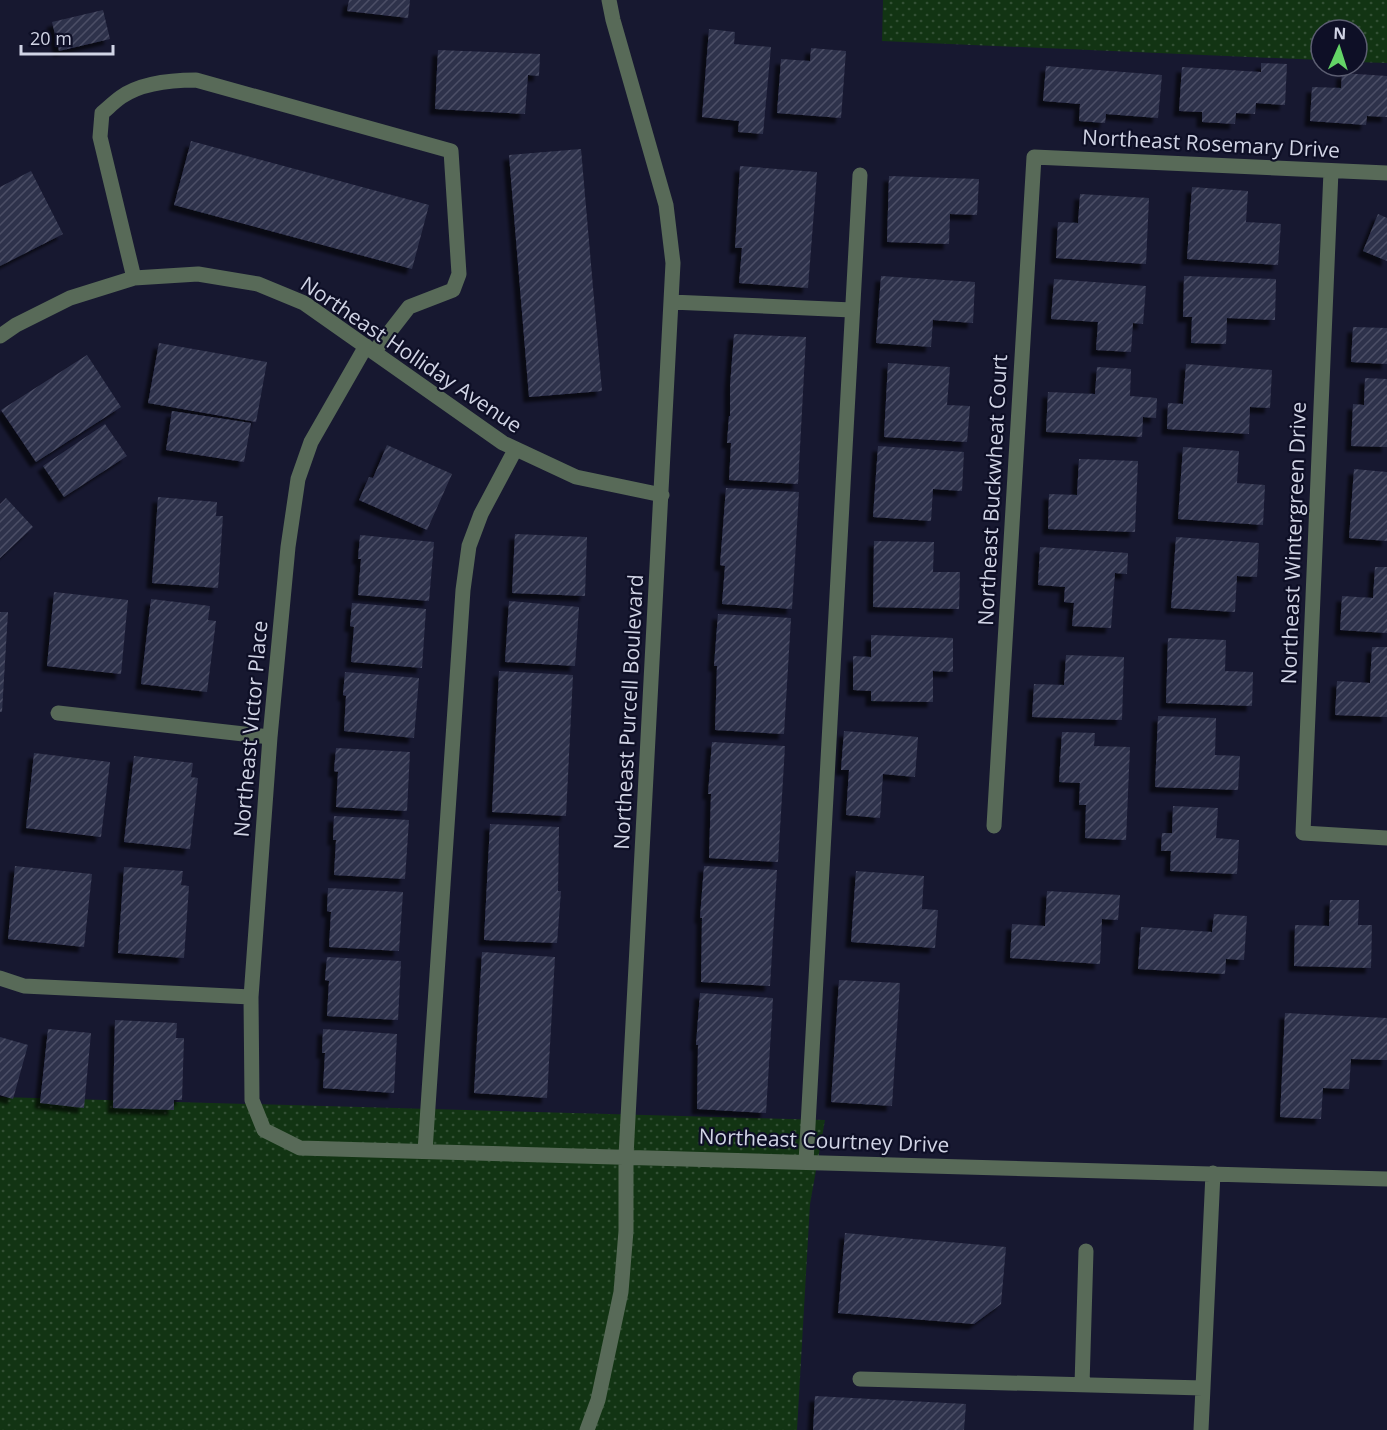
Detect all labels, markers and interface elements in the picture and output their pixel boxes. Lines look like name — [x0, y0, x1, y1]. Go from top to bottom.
scale bar — [21, 18, 112, 56]
north arrow — [1309, 18, 1369, 78]
text: N — [1333, 22, 1347, 44]
text: 20 m — [30, 26, 72, 50]
street label: Northeast Rosemary Drive — [1081, 122, 1341, 164]
street label: Northeast Holliday Avenue — [295, 269, 528, 439]
street label: Northeast Buckwheat Court — [971, 354, 1013, 626]
street label: Northeast Wintergreen Drive — [1274, 401, 1312, 685]
street label: Northeast Purcell Boulevard — [607, 574, 649, 850]
street label: Northeast Victor Place — [227, 619, 273, 838]
street label: Northeast Courtney Drive — [698, 1122, 950, 1158]

